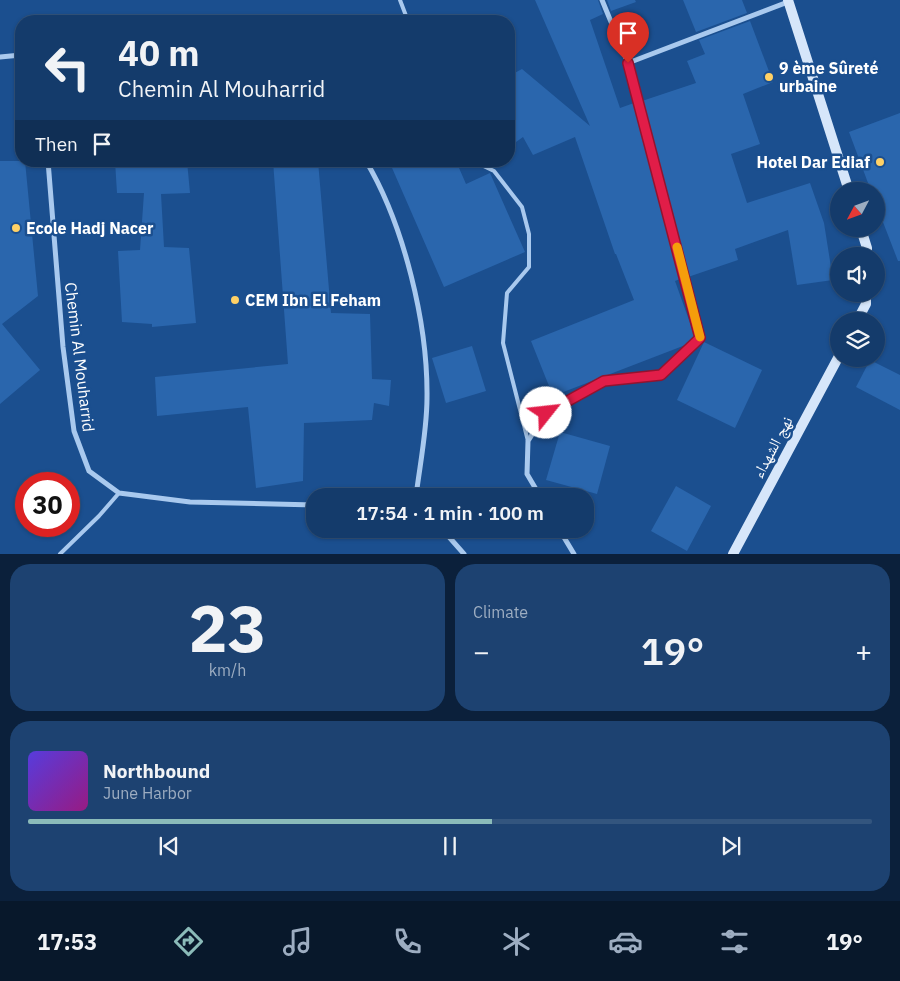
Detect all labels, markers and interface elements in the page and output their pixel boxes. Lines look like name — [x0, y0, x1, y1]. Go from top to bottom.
pin — [607, 12, 649, 63]
icon: arrive — [614, 19, 642, 47]
text: 40 m — [118, 30, 200, 76]
icon: left — [35, 35, 100, 100]
place label: 9 ème Sûreté urbaine — [779, 58, 878, 96]
marker: 9 ème Sûreté urbaine — [763, 71, 775, 83]
text: Chemin Al Mouharrid — [118, 74, 325, 103]
icon: arrive — [88, 130, 116, 158]
text: Then — [35, 132, 78, 156]
place label: Hotel Dar Ediaf — [757, 152, 870, 172]
marker: Hotel Dar Ediaf — [874, 156, 886, 168]
north arrow — [830, 182, 885, 238]
map controls — [830, 182, 885, 367]
place label: Ecole Hadj Nacer — [26, 218, 154, 238]
marker: Ecole Hadj Nacer — [10, 222, 22, 234]
button: sound — [830, 247, 885, 302]
street label: Chemin Al Mouharrid — [61, 281, 99, 433]
place label: CEM Ibn El Feham — [245, 290, 381, 310]
marker: CEM Ibn El Feham — [229, 294, 241, 306]
button: layers — [830, 312, 885, 367]
position arrow — [519, 386, 571, 438]
street label: نهج الشهداء — [747, 413, 797, 482]
speed limit sign: 30 — [15, 472, 80, 537]
text: 17:54 · 1 min · 100 m — [356, 501, 544, 525]
text: 23 — [188, 585, 267, 670]
text: Climate — [473, 602, 528, 622]
text: 19° — [641, 626, 704, 675]
text: − — [473, 633, 490, 670]
text: + — [855, 633, 872, 670]
text: km/h — [209, 660, 246, 680]
text: Northbound — [103, 759, 210, 783]
text: June Harbor — [103, 783, 192, 803]
icon: previous — [155, 832, 183, 860]
icon: pause — [436, 832, 464, 860]
icon: next — [717, 832, 745, 860]
icon: directions — [171, 924, 206, 959]
icon: music — [280, 924, 315, 959]
icon: phone — [390, 924, 425, 959]
icon: climate — [499, 924, 534, 959]
icon: car — [608, 924, 643, 959]
icon: filters — [717, 924, 752, 959]
text: 17:53 — [37, 927, 97, 956]
text: 19° — [826, 927, 863, 956]

